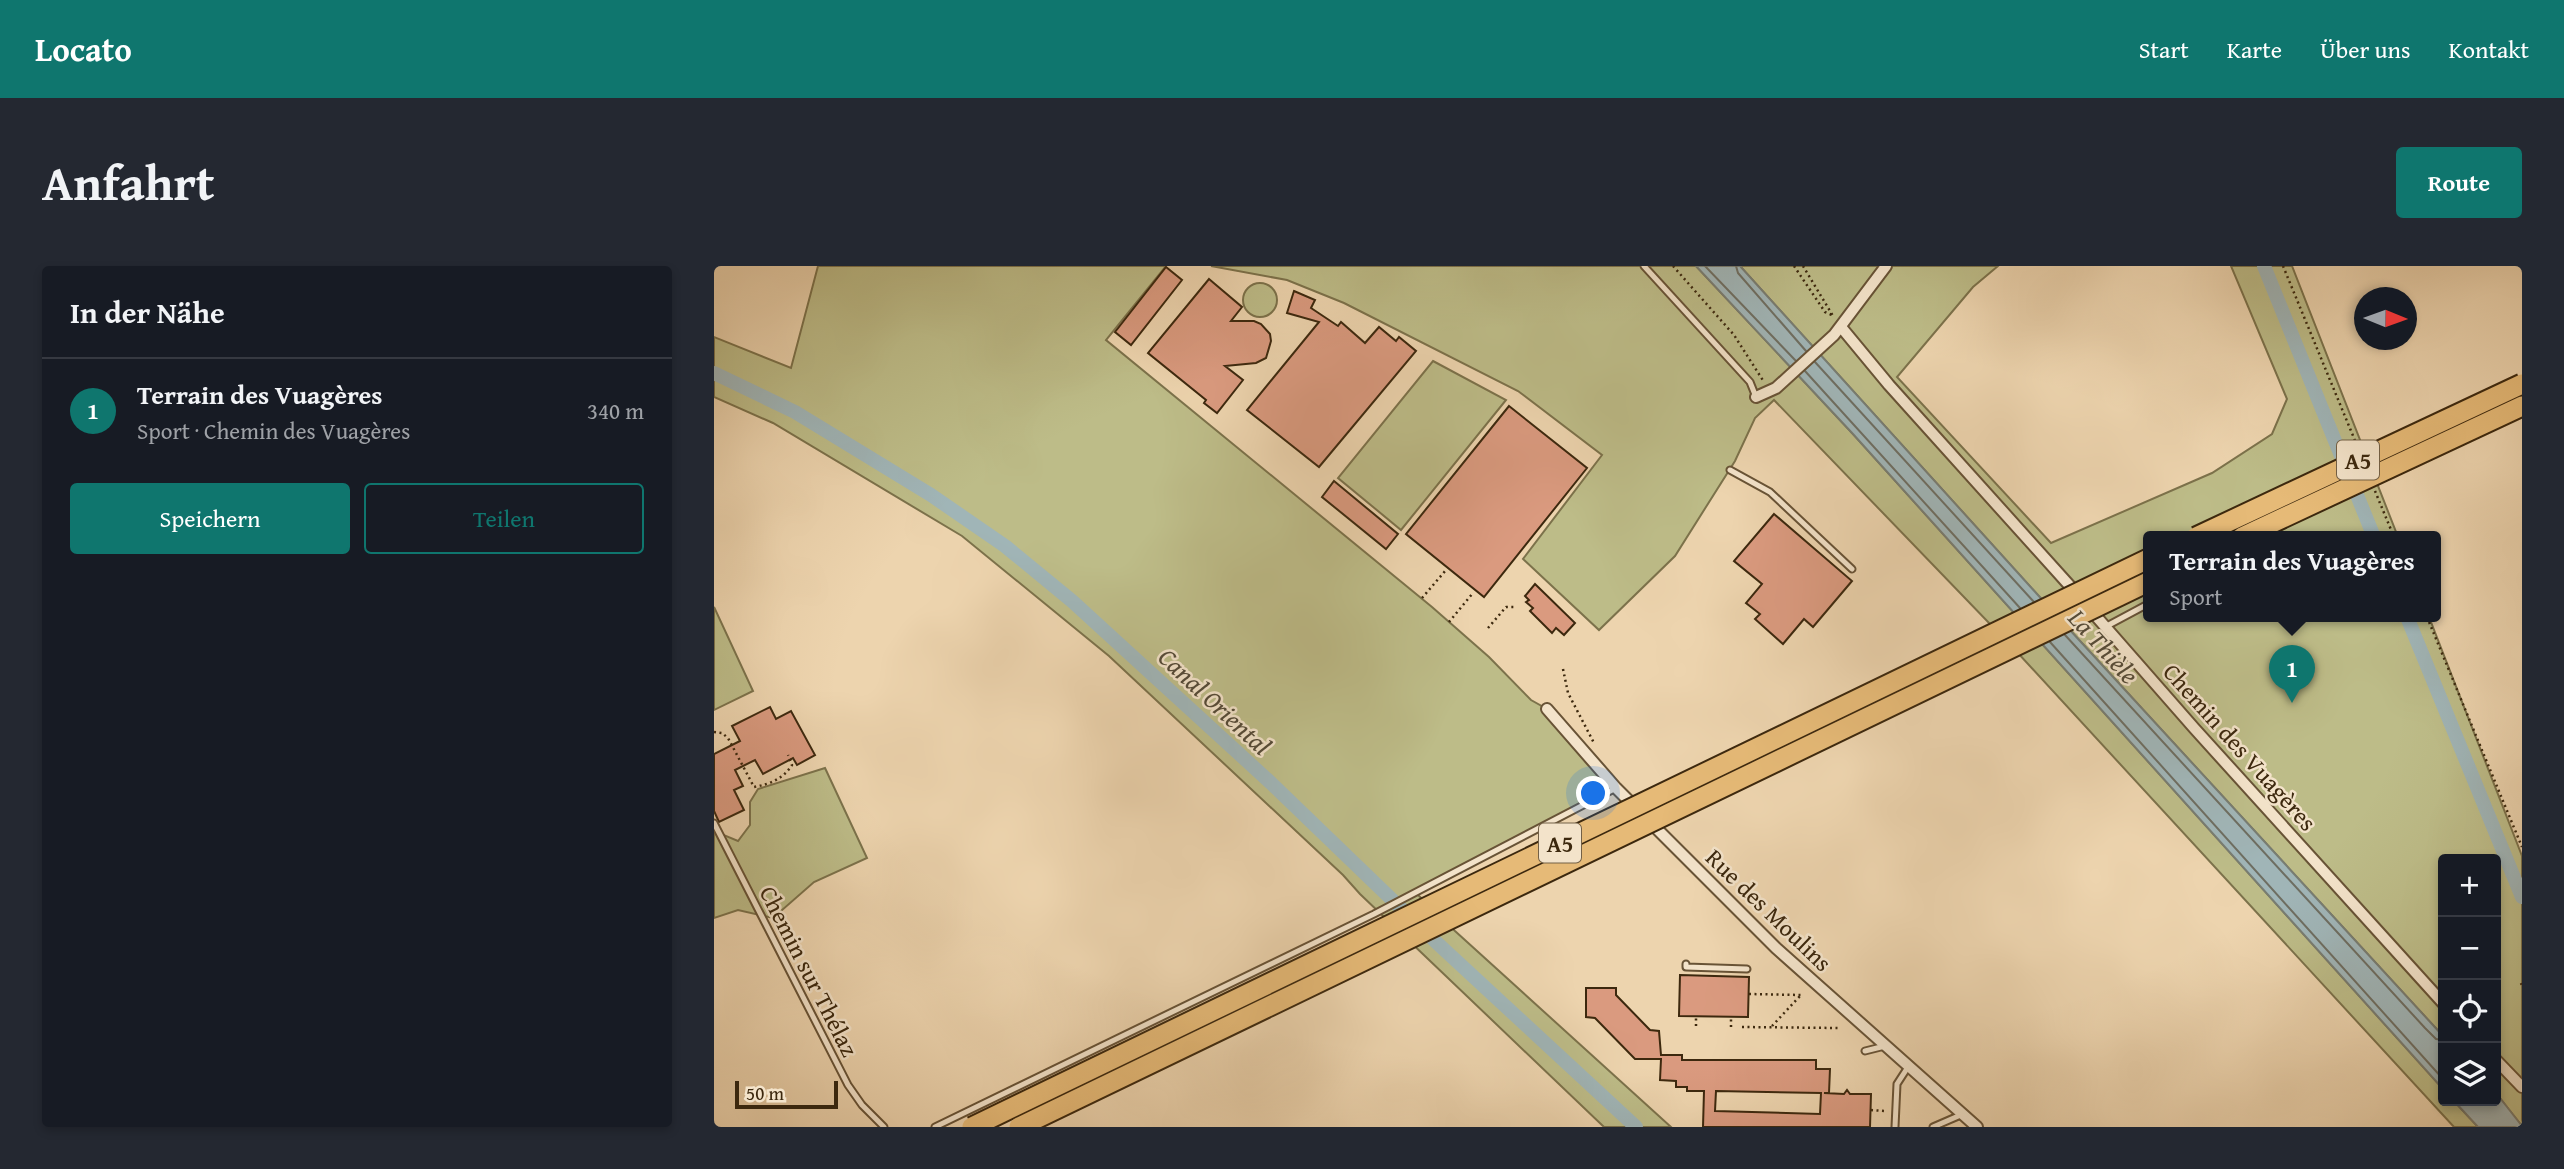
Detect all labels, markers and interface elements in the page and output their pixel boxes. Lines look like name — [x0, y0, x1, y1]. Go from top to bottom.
text: Locato — [35, 25, 132, 73]
text: Start — [2139, 32, 2189, 67]
text: Karte — [2227, 32, 2282, 67]
text: Über uns — [2320, 32, 2411, 67]
text: Kontakt — [2449, 32, 2529, 67]
text: Anfahrt — [42, 146, 215, 218]
button: Route — [2396, 147, 2522, 218]
north arrow — [2354, 287, 2417, 350]
text: In der Nähe — [70, 290, 225, 334]
text: Terrain des Vuagères — [137, 375, 382, 414]
text: 1 — [87, 394, 99, 427]
text: 340 m — [587, 394, 644, 427]
text: Sport · Chemin des Vuagères — [137, 414, 410, 447]
road number: A5 — [2337, 440, 2379, 480]
button: Speichern — [70, 483, 350, 554]
button: Teilen — [364, 483, 644, 554]
popup — [2143, 531, 2441, 622]
text: Terrain des Vuagères — [2169, 541, 2415, 580]
text: Sport — [2169, 580, 2222, 613]
water label: La Thièle — [2059, 599, 2149, 692]
water label: Canal Oriental — [1150, 638, 1280, 764]
pin: 1 — [2269, 645, 2315, 703]
street label: Chemin des Vuagères — [2155, 655, 2325, 839]
your location — [1576, 776, 1610, 810]
road number: A5 — [1539, 824, 1581, 862]
street label: Rue des Moulins — [1698, 841, 1840, 979]
map controls — [2438, 854, 2501, 1106]
button: + — [2438, 854, 2501, 917]
street label: Chemin sur Thélaz — [751, 880, 867, 1062]
button: − — [2438, 917, 2501, 980]
button: locate — [2438, 980, 2501, 1043]
button: layers — [2438, 1043, 2501, 1106]
scale bar — [735, 1078, 838, 1110]
text: 50 m — [746, 1079, 784, 1107]

